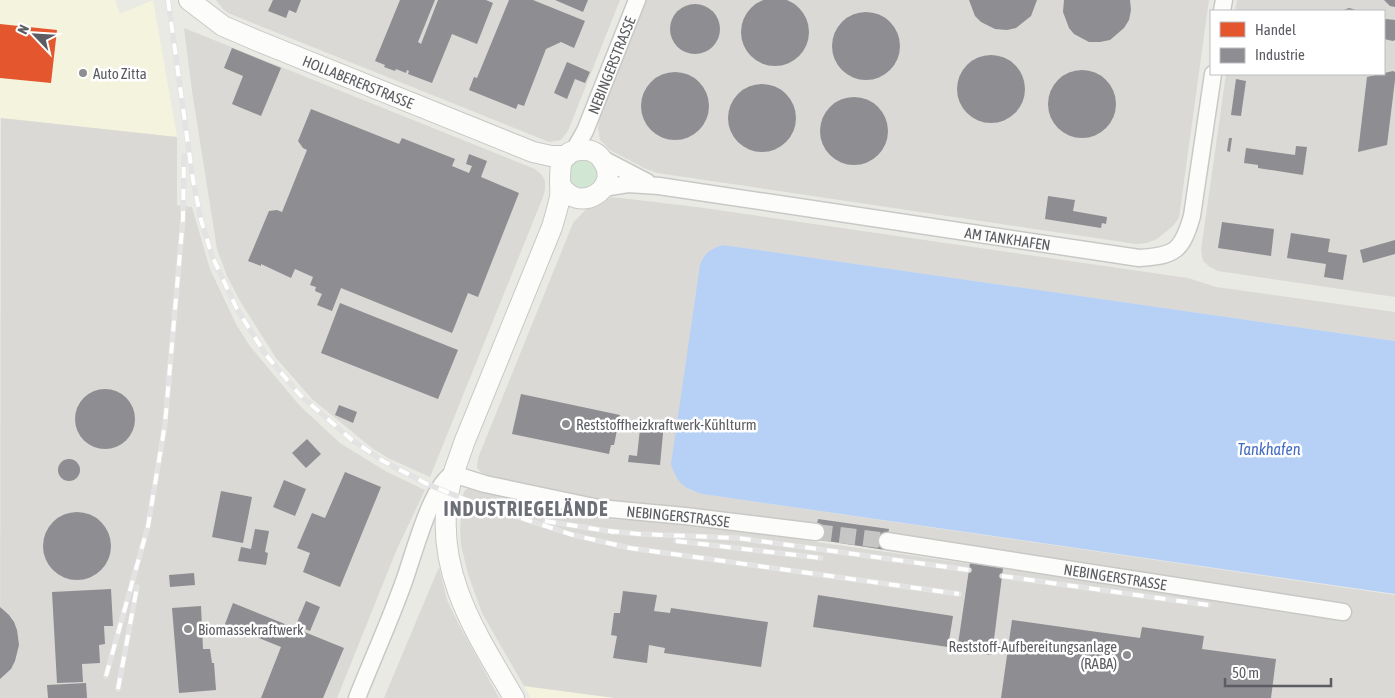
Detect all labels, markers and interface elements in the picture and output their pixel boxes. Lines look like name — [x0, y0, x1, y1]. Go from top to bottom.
north arrow — [10, 10, 60, 60]
legend — [1210, 10, 1385, 75]
street label: NEBINGERSTRASSE — [584, 13, 638, 117]
text: Handel — [1255, 21, 1296, 38]
text: N — [14, 22, 32, 37]
text: Industrie — [1255, 46, 1305, 63]
street label: HOLLABERERSTRASSE — [300, 51, 417, 112]
place label: Auto Zitta — [93, 65, 147, 82]
marker: Auto Zitta — [77, 67, 89, 79]
street label: AM TANKHAFEN — [964, 223, 1052, 253]
place label: Reststoffheizkraftwerk-Kühlturm — [576, 416, 757, 433]
marker: Reststoffheizkraftwerk-Kühlturm — [560, 418, 572, 430]
water label: Tankhafen — [1238, 440, 1301, 458]
district label: INDUSTRIEGELÄNDE — [444, 497, 608, 520]
street label: NEBINGERSTRASSE — [626, 502, 731, 530]
street label: NEBINGERSTRASSE — [1063, 560, 1168, 593]
place label: Biomassekraftwerk — [198, 621, 304, 638]
marker: Biomassekraftwerk — [182, 623, 194, 635]
place label: Reststoff-Aufbereitungsanlage (RABA) — [949, 638, 1117, 672]
marker: Reststoff-Aufbereitungsanlage (RABA) — [1121, 649, 1133, 661]
scale bar — [1225, 656, 1331, 688]
text: 50 m — [1232, 664, 1259, 681]

